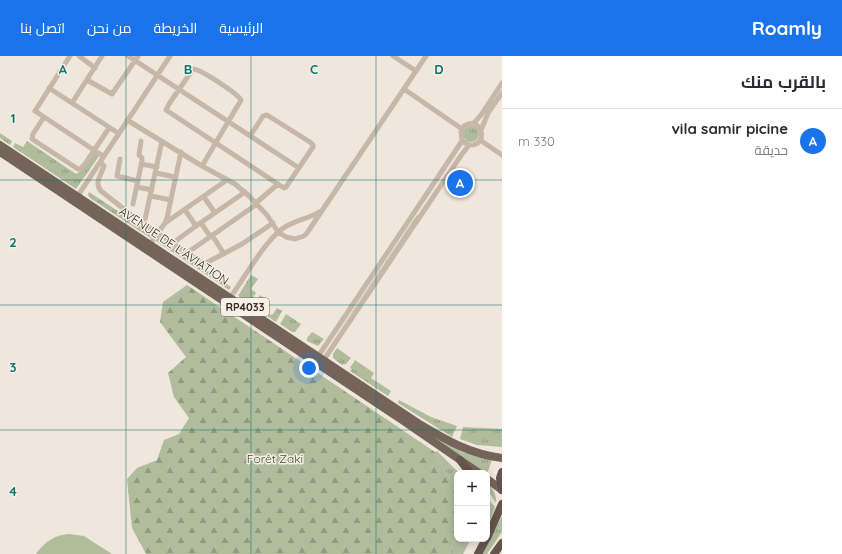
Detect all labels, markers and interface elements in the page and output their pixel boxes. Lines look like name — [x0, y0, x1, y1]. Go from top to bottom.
text: Roamly — [752, 16, 822, 40]
text: اتصل بنا — [20, 19, 65, 37]
text: من نحن — [87, 19, 132, 37]
text: الخريطة — [154, 19, 197, 37]
text: الرئيسية — [219, 19, 263, 37]
text: A — [59, 61, 68, 77]
text: B — [184, 61, 192, 77]
text: C — [310, 61, 318, 77]
text: D — [434, 61, 444, 77]
text: بالقرب منك — [741, 71, 826, 92]
text: 1 — [10, 110, 16, 126]
text: vila samir picine — [671, 119, 788, 138]
text: 330 m — [518, 133, 555, 149]
text: A — [809, 133, 817, 149]
text: حديقة — [755, 142, 788, 158]
pin: A — [447, 168, 473, 198]
street label: AVENUE DE L'AVIATION — [117, 203, 232, 288]
text: 2 — [9, 234, 17, 250]
road number: RP4033 — [221, 298, 269, 316]
your location — [299, 358, 319, 378]
text: 3 — [10, 359, 17, 375]
park label: Forêt Zaki — [247, 451, 303, 466]
map controls — [454, 470, 490, 542]
button: + — [454, 470, 490, 506]
text: 4 — [9, 483, 17, 499]
button: − — [454, 506, 490, 542]

